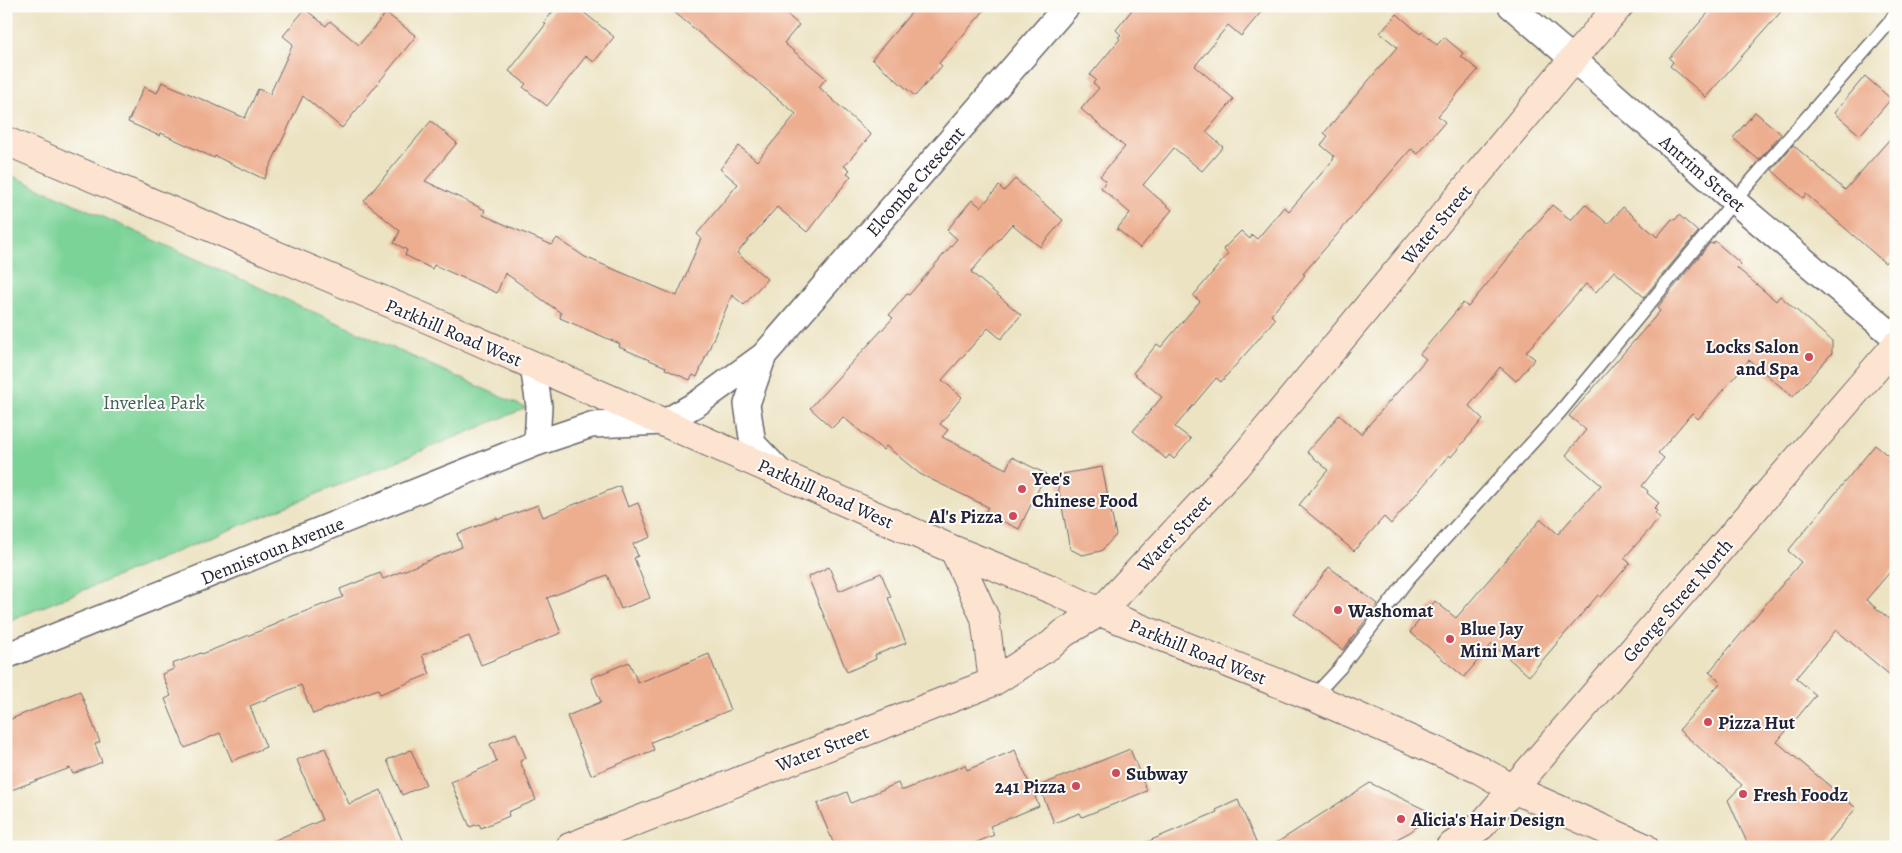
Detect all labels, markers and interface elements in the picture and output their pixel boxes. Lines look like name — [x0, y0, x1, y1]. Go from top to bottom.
street label: Elcombe Crescent — [860, 121, 971, 242]
street label: Antrim Street — [1653, 128, 1751, 218]
street label: Water Street — [1395, 179, 1478, 271]
street label: Parkhill Road West — [381, 292, 526, 373]
place label: Locks Salon and Spa — [1706, 334, 1800, 382]
marker: Locks Salon and Spa — [1803, 351, 1815, 363]
park label: Inverlea Park — [103, 390, 206, 416]
street label: Parkhill Road West — [754, 452, 898, 536]
place label: Yee's Chinese Food — [1031, 466, 1139, 514]
marker: Yee's Chinese Food — [1016, 483, 1028, 495]
street label: Water Street — [1131, 489, 1218, 579]
place label: Al's Pizza — [928, 504, 1004, 530]
street label: Dennistoun Avenue — [197, 510, 348, 592]
marker: Al's Pizza — [1007, 510, 1019, 522]
street label: George Street North — [1617, 533, 1739, 668]
place label: Washomat — [1347, 598, 1434, 624]
marker: Washomat — [1332, 604, 1344, 616]
street label: Parkhill Road West — [1125, 612, 1270, 691]
place label: Blue Jay Mini Mart — [1460, 616, 1541, 664]
marker: Blue Jay Mini Mart — [1444, 633, 1456, 645]
place label: Pizza Hut — [1718, 710, 1796, 736]
marker: Pizza Hut — [1702, 716, 1714, 728]
street label: Water Street — [771, 719, 873, 779]
place label: Subway — [1126, 761, 1189, 787]
marker: Subway — [1110, 767, 1122, 779]
place label: 241 Pizza — [995, 774, 1067, 800]
marker: 241 Pizza — [1070, 780, 1082, 792]
place label: Fresh Foodz — [1753, 782, 1848, 808]
marker: Fresh Foodz — [1737, 788, 1749, 800]
place label: Alicia's Hair Design — [1410, 807, 1565, 833]
marker: Alicia's Hair Design — [1395, 813, 1407, 825]

